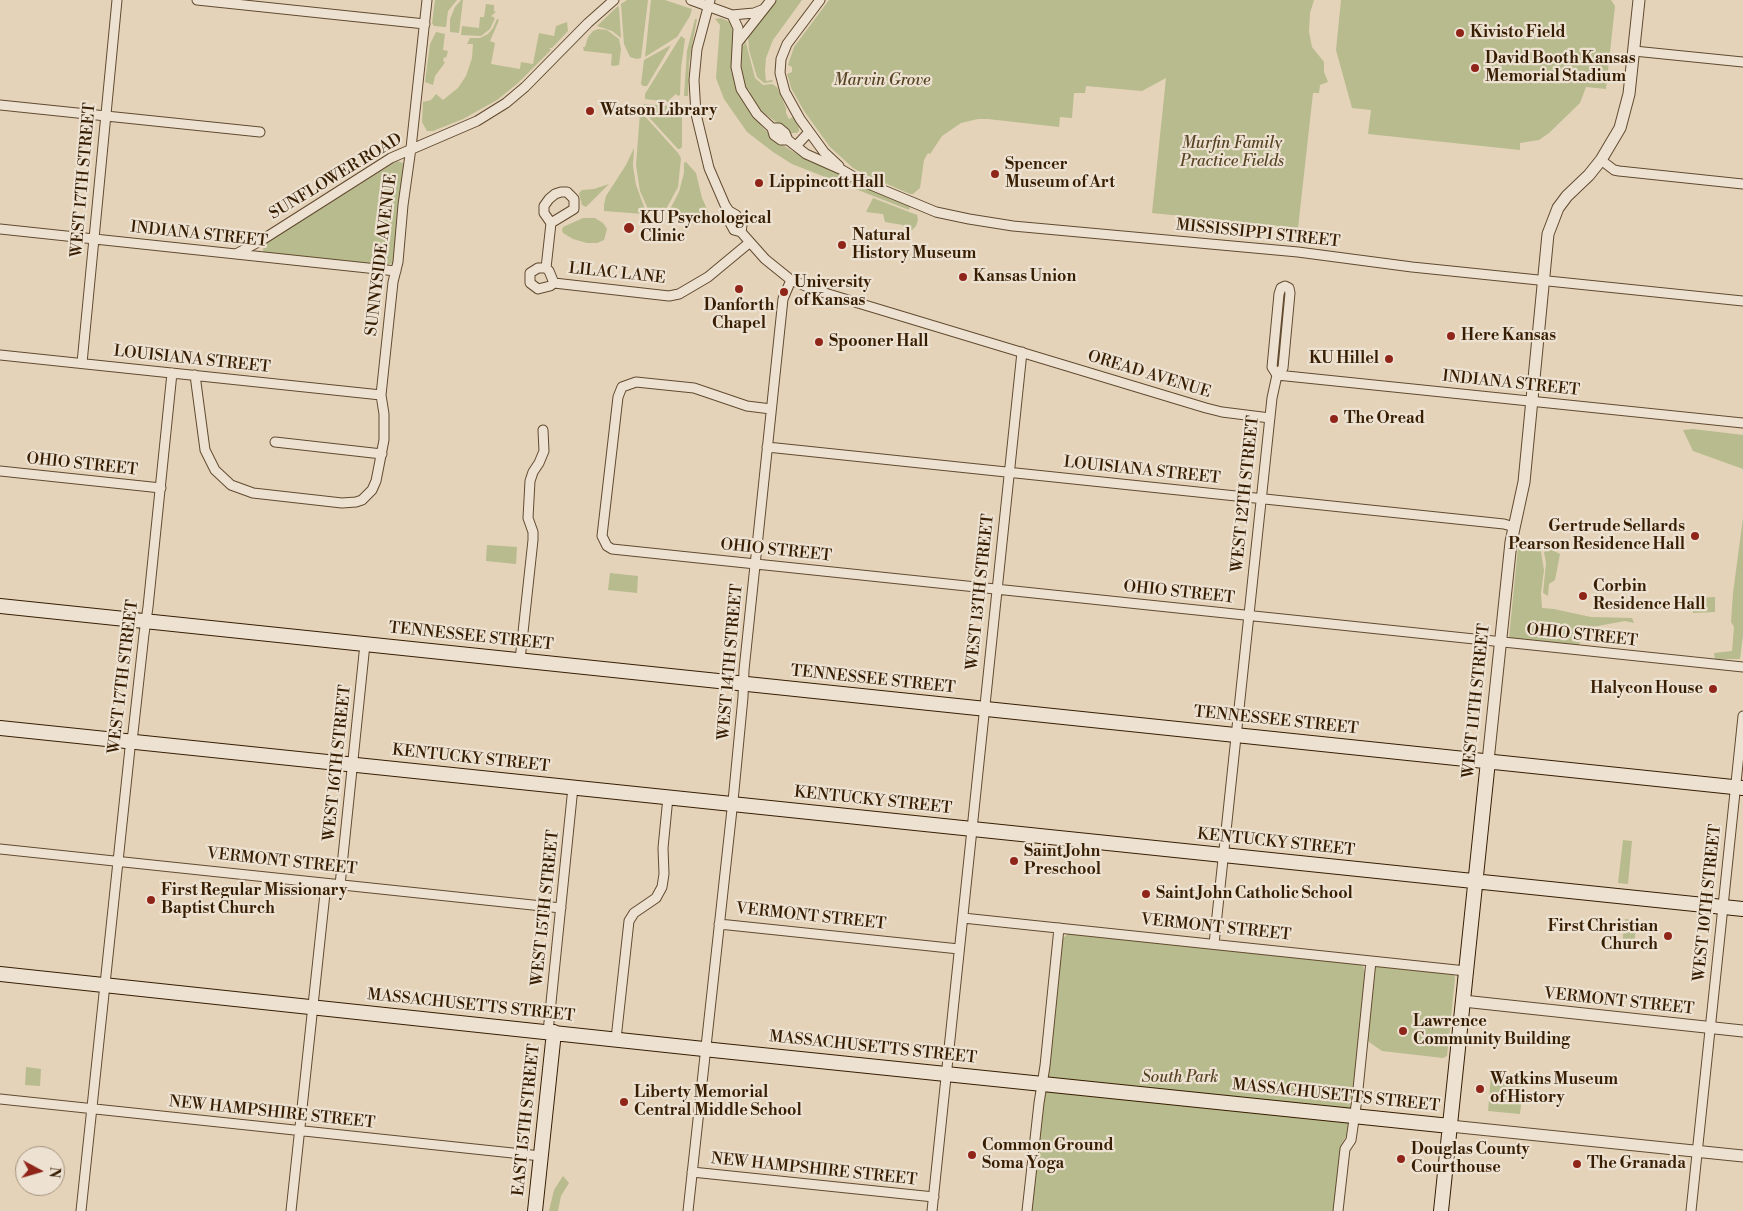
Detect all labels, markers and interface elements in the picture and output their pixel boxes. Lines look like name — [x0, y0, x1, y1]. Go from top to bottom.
place label: Kivisto Field — [1470, 23, 1566, 43]
marker: Kivisto Field — [1454, 27, 1466, 39]
place label: David Booth Kansas Memorial Stadium — [1485, 49, 1636, 87]
marker: David Booth Kansas Memorial Stadium — [1469, 62, 1481, 74]
park label: Marvin Grove — [833, 71, 931, 91]
place label: Watson Library — [600, 101, 717, 121]
street label: WEST 17TH STREET — [68, 102, 100, 258]
marker: Watson Library — [584, 105, 596, 117]
street label: SUNFLOWER ROAD — [266, 130, 406, 224]
park label: Murfin Family Practice Fields — [1180, 134, 1284, 172]
place label: Spencer Museum of Art — [1005, 155, 1115, 193]
marker: Spencer Museum of Art — [989, 168, 1001, 180]
street label: SUNNYSIDE AVENUE — [363, 173, 401, 337]
place label: Lippincott Hall — [769, 173, 884, 193]
marker: Lippincott Hall — [753, 177, 765, 189]
place label: KU Psychological Clinic — [640, 209, 771, 247]
street label: MISSISSIPPI STREET — [1175, 216, 1341, 252]
street label: INDIANA STREET — [129, 218, 269, 252]
marker: KU Psychological Clinic — [622, 221, 636, 235]
place label: Natural History Museum — [852, 226, 976, 264]
marker: Natural History Museum — [836, 239, 848, 251]
street label: LILAC LANE — [568, 259, 666, 289]
place label: Kansas Union — [973, 267, 1076, 287]
marker: Kansas Union — [957, 271, 969, 283]
place label: University of Kansas — [794, 273, 871, 311]
marker: Danforth Chapel — [733, 283, 745, 295]
marker: University of Kansas — [778, 286, 790, 298]
place label: Danforth Chapel — [704, 296, 774, 334]
place label: Here Kansas — [1461, 326, 1556, 346]
marker: Here Kansas — [1445, 330, 1457, 342]
place label: Spooner Hall — [829, 332, 929, 352]
marker: Spooner Hall — [813, 336, 825, 348]
street label: LOUISIANA STREET — [113, 342, 271, 378]
street label: OREAD AVENUE — [1085, 347, 1213, 403]
place label: KU Hillel — [1309, 349, 1379, 369]
marker: KU Hillel — [1383, 353, 1395, 365]
street label: INDIANA STREET — [1441, 367, 1581, 401]
place label: The Oread — [1344, 409, 1425, 429]
marker: The Oread — [1328, 413, 1340, 425]
street label: WEST 12TH STREET — [1228, 415, 1264, 573]
street label: OHIO STREET — [25, 450, 139, 480]
street label: LOUISIANA STREET — [1063, 453, 1221, 489]
street label: WEST 13TH STREET — [963, 513, 999, 671]
place label: Gertrude Sellards Pearson Residence Hall — [1508, 517, 1685, 555]
marker: Gertrude Sellards Pearson Residence Hall — [1689, 530, 1701, 542]
street label: OHIO STREET — [719, 536, 833, 566]
place label: Corbin Residence Hall — [1593, 577, 1706, 615]
street label: OHIO STREET — [1122, 578, 1236, 608]
street label: WEST 14TH STREET — [715, 583, 747, 741]
marker: Corbin Residence Hall — [1577, 590, 1589, 602]
street label: WEST 17TH STREET — [105, 599, 143, 755]
street label: TENNESSEE STREET — [388, 619, 554, 655]
street label: OHIO STREET — [1525, 621, 1639, 651]
street label: WEST 11TH STREET — [1459, 623, 1495, 779]
street label: TENNESSEE STREET — [790, 662, 956, 698]
place label: Halycon House — [1590, 679, 1703, 699]
marker: Halycon House — [1707, 683, 1719, 695]
street label: WEST 16TH STREET — [320, 684, 356, 842]
street label: TENNESSEE STREET — [1193, 703, 1359, 739]
street label: KENTUCKY STREET — [391, 741, 551, 777]
street label: KENTUCKY STREET — [793, 783, 953, 819]
street label: WEST 10TH STREET — [1690, 823, 1726, 983]
street label: KENTUCKY STREET — [1196, 825, 1356, 861]
street label: WEST 15TH STREET — [528, 829, 564, 987]
place label: Saint John Preschool — [1024, 842, 1101, 880]
street label: VERMONT STREET — [206, 845, 358, 879]
marker: Saint John Preschool — [1008, 855, 1020, 867]
place label: First Regular Missionary Baptist Church — [161, 881, 347, 919]
place label: Saint John Catholic School — [1156, 884, 1353, 904]
marker: Saint John Catholic School — [1140, 888, 1152, 900]
marker: First Regular Missionary Baptist Church — [145, 894, 157, 906]
street label: VERMONT STREET — [735, 900, 887, 934]
street label: VERMONT STREET — [1140, 911, 1292, 945]
place label: First Christian Church — [1548, 917, 1658, 955]
marker: First Christian Church — [1662, 930, 1674, 942]
street label: VERMONT STREET — [1543, 985, 1695, 1019]
street label: MASSACHUSETTS STREET — [366, 986, 576, 1026]
place label: Lawrence Community Building — [1413, 1012, 1570, 1050]
marker: Lawrence Community Building — [1397, 1025, 1409, 1037]
street label: MASSACHUSETTS STREET — [768, 1028, 978, 1068]
street label: EAST 15TH STREET — [509, 1043, 545, 1197]
park label: South Park — [1142, 1068, 1218, 1088]
place label: Watkins Museum of History — [1490, 1070, 1618, 1108]
street label: MASSACHUSETTS STREET — [1231, 1076, 1441, 1116]
place label: Liberty Memorial Central Middle School — [634, 1083, 802, 1121]
marker: Watkins Museum of History — [1474, 1083, 1486, 1095]
street label: NEW HAMPSHIRE STREET — [168, 1093, 376, 1133]
marker: Liberty Memorial Central Middle School — [618, 1096, 630, 1108]
place label: Common Ground Soma Yoga — [982, 1136, 1113, 1174]
place label: Douglas County Courthouse — [1411, 1140, 1529, 1178]
north arrow — [15, 1146, 65, 1196]
marker: Common Ground Soma Yoga — [966, 1149, 978, 1161]
street label: NEW HAMPSHIRE STREET — [710, 1150, 918, 1190]
marker: Douglas County Courthouse — [1395, 1153, 1407, 1165]
place label: The Granada — [1587, 1154, 1686, 1174]
marker: The Granada — [1571, 1158, 1583, 1170]
text: N — [44, 1166, 63, 1179]

